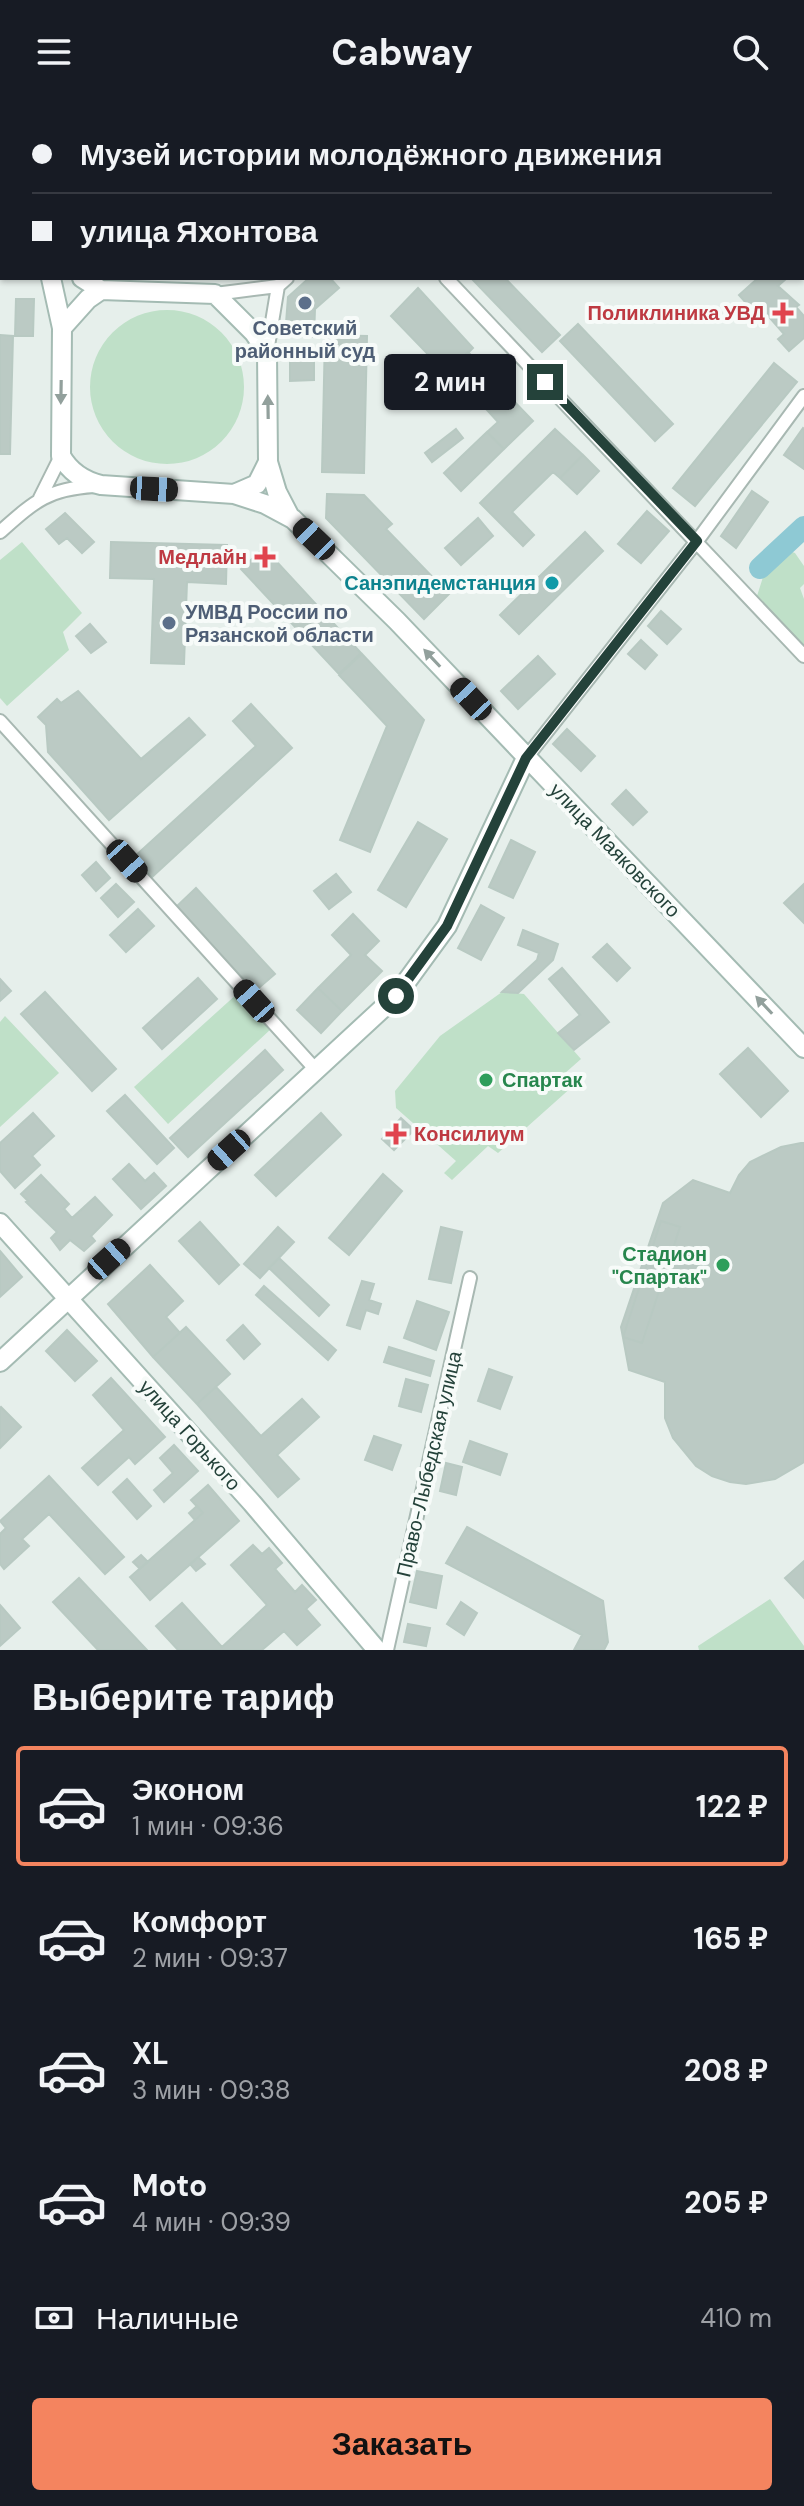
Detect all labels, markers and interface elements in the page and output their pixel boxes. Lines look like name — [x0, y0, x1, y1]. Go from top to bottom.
text: Cabway — [331, 29, 473, 76]
icon: menu — [32, 30, 76, 74]
icon: search — [728, 30, 772, 74]
text: Музей истории молодёжного движения — [80, 135, 662, 174]
text: улица Яхонтова — [80, 212, 318, 251]
marker: Советский районный суд — [296, 294, 314, 312]
place label: Поликлиника УВД — [588, 300, 765, 326]
marker: Поликлиника УВД — [772, 302, 794, 324]
place label: Советский районный суд — [235, 315, 376, 364]
callout: 2 мин — [385, 354, 517, 410]
route end — [527, 364, 563, 400]
text: 2 мин — [414, 365, 486, 399]
one-way arrow — [55, 380, 68, 405]
one-way arrow — [261, 394, 274, 419]
car — [129, 476, 179, 502]
car — [288, 514, 340, 564]
place label: Медлайн — [158, 544, 247, 570]
marker: Медлайн — [254, 546, 276, 568]
place label: Санэпидемстанция — [344, 570, 536, 596]
marker: Санэпидемстанция — [543, 574, 561, 592]
place label: УМВД России по Рязанской области — [185, 599, 374, 648]
marker: УМВД России по Рязанской области — [160, 614, 178, 632]
one-way arrow — [423, 648, 441, 667]
car — [446, 673, 496, 725]
street label: улица Маяковского — [544, 777, 686, 923]
car — [102, 835, 152, 887]
car — [229, 975, 279, 1027]
route start — [378, 978, 414, 1014]
one-way arrow — [755, 996, 773, 1015]
place label: Спартак — [502, 1067, 584, 1093]
marker: Спартак — [477, 1071, 495, 1089]
place label: Консилиум — [414, 1121, 525, 1147]
marker: Консилиум — [385, 1123, 407, 1145]
car — [203, 1125, 255, 1175]
car — [83, 1234, 135, 1284]
place label: Стадион "Спартак" — [612, 1241, 707, 1290]
marker: Стадион "Спартак" — [714, 1256, 732, 1274]
street label: Право-Лыбедская улица — [390, 1347, 468, 1580]
street label: улица Горького — [133, 1374, 247, 1496]
text: Выберите тариф — [32, 1674, 335, 1721]
icon: car — [36, 1770, 108, 1842]
text: Эконом — [132, 1770, 245, 1809]
text: 122 ₽ — [696, 1787, 768, 1826]
text: 1 мин · 09:36 — [132, 1809, 284, 1843]
icon: car — [36, 1902, 108, 1974]
text: Комфорт — [132, 1902, 267, 1941]
text: 165 ₽ — [693, 1919, 768, 1958]
text: 2 мин · 09:37 — [132, 1941, 288, 1975]
icon: car — [36, 2034, 108, 2106]
text: XL — [132, 2034, 169, 2073]
text: 208 ₽ — [684, 2051, 768, 2090]
text: 3 мин · 09:38 — [132, 2073, 291, 2107]
icon: car — [36, 2166, 108, 2238]
text: Moto — [132, 2166, 207, 2205]
text: 205 ₽ — [684, 2183, 768, 2222]
text: 4 мин · 09:39 — [132, 2205, 291, 2239]
icon: cash — [32, 2296, 76, 2340]
text: Наличные — [96, 2299, 239, 2338]
text: 410 m — [700, 2301, 772, 2335]
button: Заказать — [32, 2398, 772, 2490]

